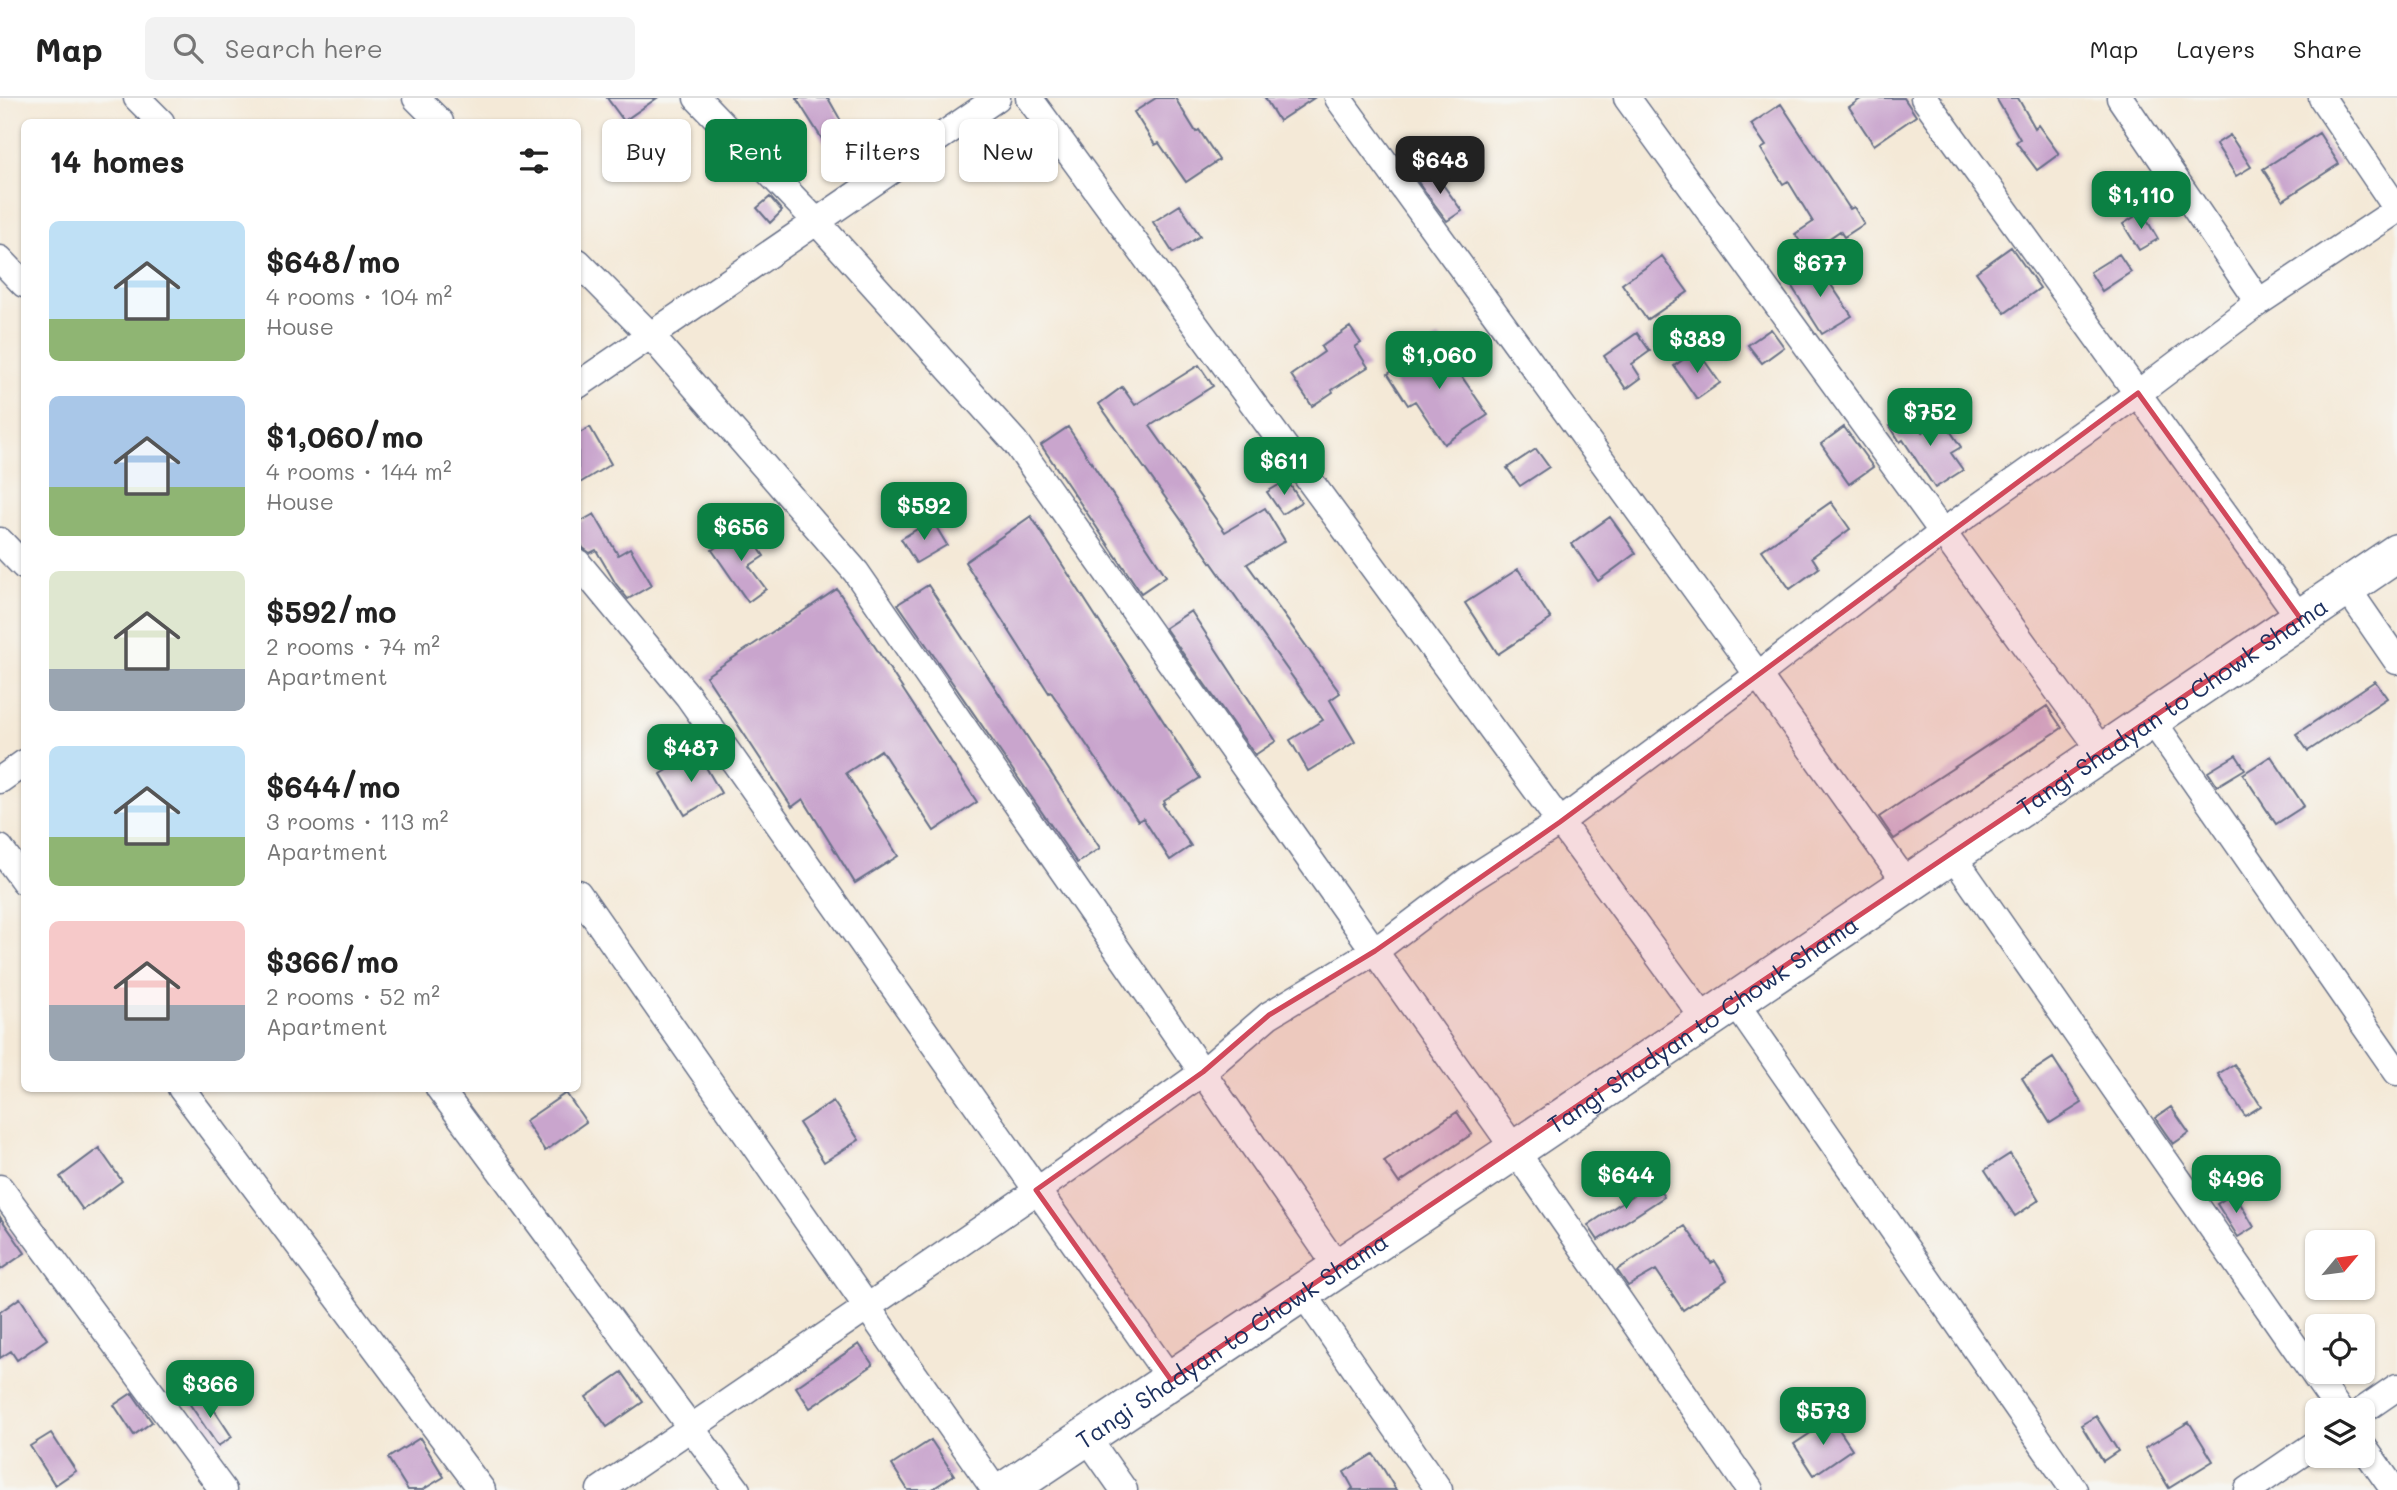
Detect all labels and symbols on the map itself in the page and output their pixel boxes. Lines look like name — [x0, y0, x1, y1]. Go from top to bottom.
pin: $648 — [1399, 136, 1481, 196]
pin: $1,110 — [2084, 172, 2198, 231]
pin: $677 — [1779, 240, 1861, 299]
pin: $389 — [1656, 316, 1738, 375]
pin: $1,060 — [1382, 331, 1496, 391]
pin: $752 — [1889, 388, 1971, 448]
pin: $611 — [1243, 438, 1325, 497]
pin: $592 — [883, 482, 965, 542]
pin: $656 — [700, 504, 782, 563]
street label: Tangi Shadyan to Chowk Shama — [2010, 589, 2333, 822]
pin: $487 — [650, 724, 732, 784]
street label: Tangi Shadyan to Chowk Shama — [1541, 907, 1863, 1140]
pin: $644 — [1585, 1152, 1667, 1211]
pin: $496 — [2195, 1156, 2277, 1215]
street label: Tangi Shadyan to Chowk Shama — [1069, 1224, 1393, 1455]
north arrow — [2305, 1230, 2375, 1300]
pin: $366 — [169, 1360, 251, 1420]
pin: $573 — [1782, 1388, 1864, 1447]

